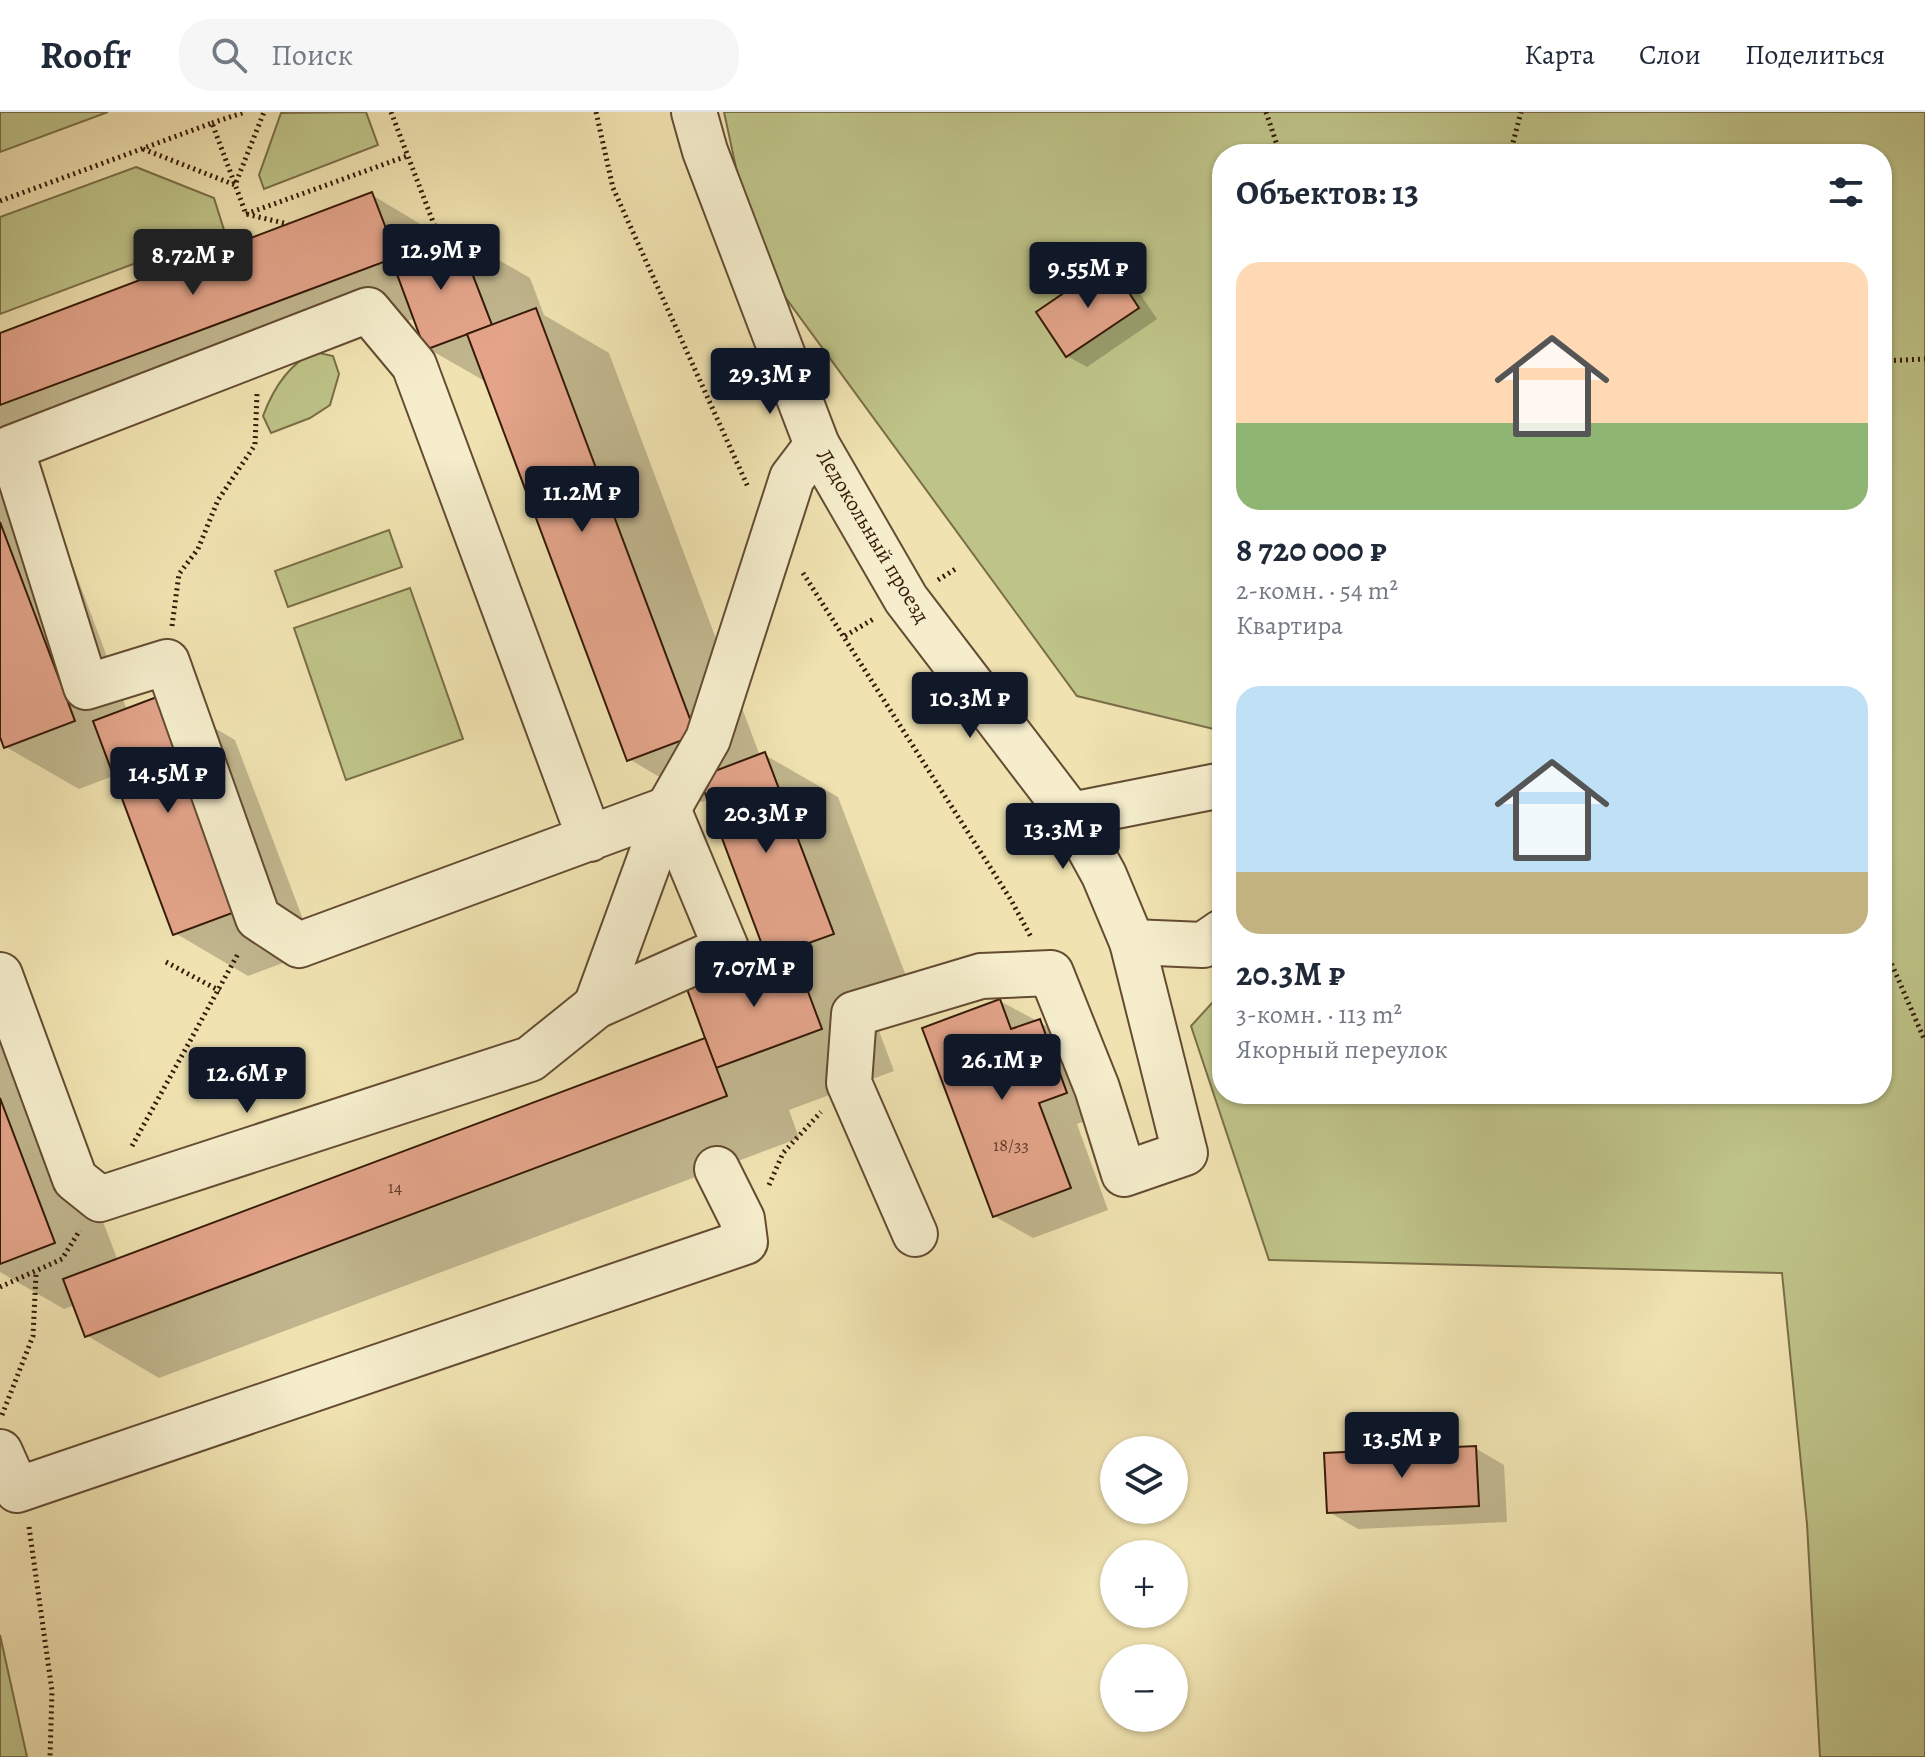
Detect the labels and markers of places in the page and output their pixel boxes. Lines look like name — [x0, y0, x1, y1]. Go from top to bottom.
pin: 12.9M ₽ — [367, 224, 515, 292]
pin: 8.72M ₽ — [119, 229, 267, 297]
pin: 9.55M ₽ — [1014, 242, 1162, 310]
pin: 29.3M ₽ — [696, 348, 844, 416]
pin: 11.2M ₽ — [508, 466, 656, 534]
pin: 10.3M ₽ — [896, 672, 1044, 740]
pin: 14.5M ₽ — [94, 747, 242, 815]
pin: 20.3M ₽ — [692, 787, 840, 855]
pin: 13.3M ₽ — [989, 803, 1137, 871]
pin: 7.07M ₽ — [680, 941, 828, 1009]
pin: 26.1M ₽ — [928, 1034, 1076, 1102]
pin: 12.6M ₽ — [173, 1047, 321, 1115]
pin: 13.5M ₽ — [1328, 1412, 1476, 1480]

